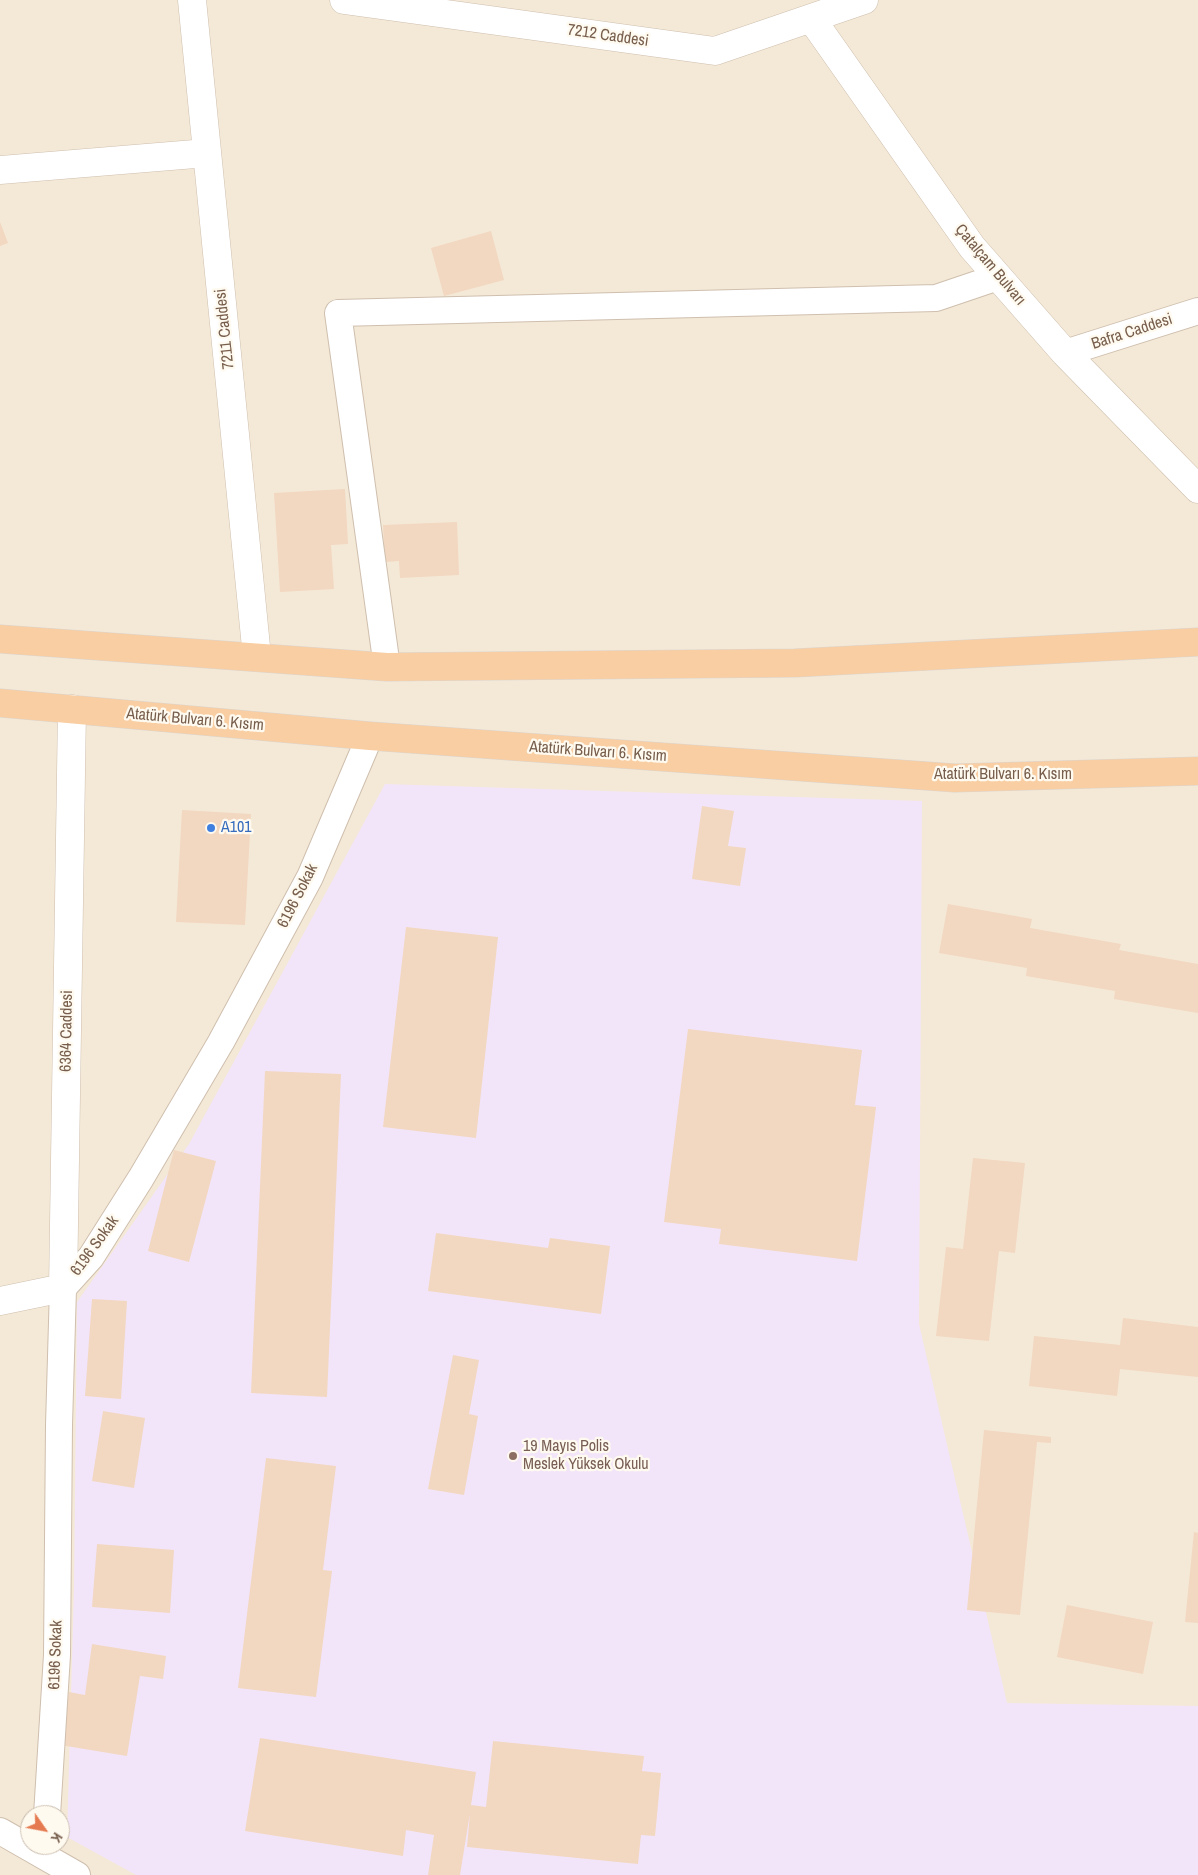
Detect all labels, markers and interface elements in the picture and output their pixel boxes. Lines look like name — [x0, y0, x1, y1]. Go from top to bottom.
street label: 7212 Caddesi — [566, 21, 650, 51]
street label: Çatalçam Bulvarı — [951, 221, 1029, 309]
street label: 7211 Caddesi — [211, 288, 239, 370]
street label: Bafra Caddesi — [1089, 310, 1175, 354]
street label: Atatürk Bulvarı 6. Kısım — [126, 704, 264, 736]
street label: Atatürk Bulvarı 6. Kısım — [529, 738, 667, 766]
street label: Atatürk Bulvarı 6. Kısım — [934, 765, 1072, 785]
place label: A101 — [221, 818, 252, 838]
marker: A101 — [205, 822, 217, 834]
street label: 6196 Sokak — [274, 861, 322, 931]
street label: 6364 Caddesi — [57, 990, 77, 1072]
street label: 6196 Sokak — [67, 1212, 123, 1280]
place label: 19 Mayıs Polis Meslek Yüksek Okulu — [523, 1437, 648, 1475]
marker: 19 Mayıs Polis Meslek Yüksek Okulu — [507, 1450, 519, 1462]
street label: 6196 Sokak — [45, 1620, 67, 1690]
north arrow — [20, 1805, 70, 1855]
text: K — [47, 1829, 67, 1846]

